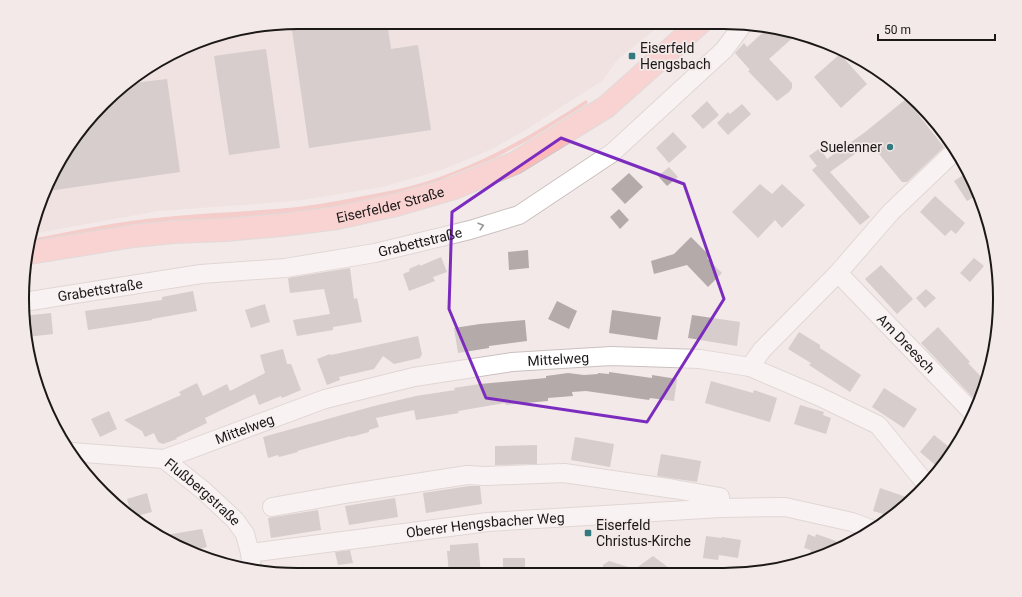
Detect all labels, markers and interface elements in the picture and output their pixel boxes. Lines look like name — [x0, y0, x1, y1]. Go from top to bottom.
scale bar — [878, 16, 995, 42]
text: 50 m — [884, 23, 911, 37]
place label: Eiserfeld Hengsbach — [640, 40, 711, 72]
marker: Eiserfeld Hengsbach — [627, 51, 637, 61]
place label: Suelenner — [820, 139, 882, 155]
marker: Suelenner — [885, 142, 895, 152]
street label: Eiserfelder Straße — [335, 183, 446, 226]
one-way arrow — [477, 222, 484, 231]
street label: Grabettstraße — [376, 224, 464, 260]
street label: Grabettstraße — [56, 275, 144, 305]
street label: Am Dreesch — [874, 311, 938, 376]
street label: Mittelweg — [527, 349, 589, 369]
street label: Mittelweg — [213, 411, 276, 447]
street label: Flußbergstraße — [162, 455, 244, 528]
street label: Oberer Hengsbacher Weg — [405, 509, 565, 541]
place label: Eiserfeld Christus-Kirche — [596, 517, 691, 549]
marker: Eiserfeld Christus-Kirche — [583, 528, 593, 538]

